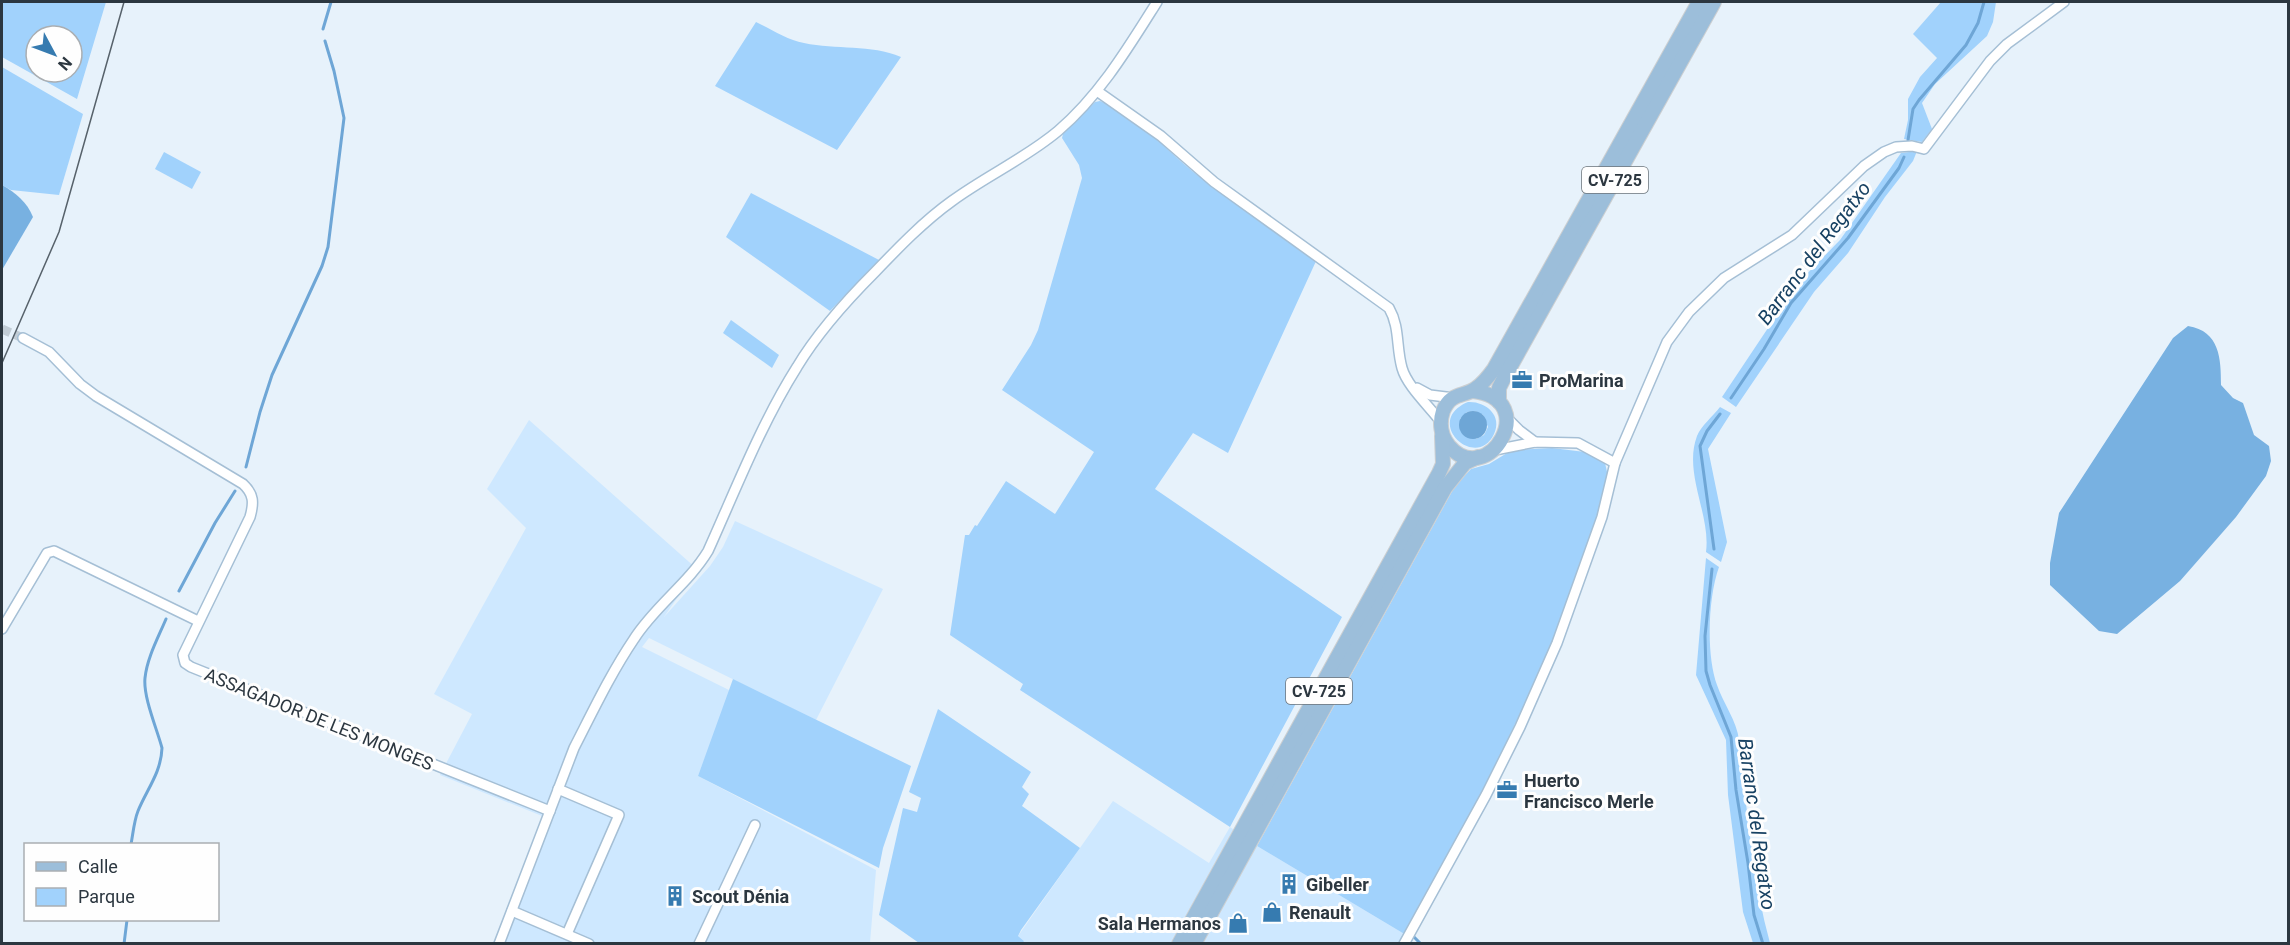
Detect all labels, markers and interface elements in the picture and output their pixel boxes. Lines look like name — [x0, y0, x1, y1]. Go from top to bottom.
north arrow — [24, 24, 84, 84]
text: N — [54, 53, 76, 74]
road number: CV-725 — [1582, 167, 1648, 193]
water label: Barranc del Regatxo — [1752, 177, 1876, 329]
office icon: ProMarina — [1510, 368, 1534, 392]
place label: ProMarina — [1539, 370, 1624, 391]
street label: ASSAGADOR DE LES MONGES — [202, 664, 436, 775]
road number: CV-725 — [1286, 678, 1352, 704]
water label: Barranc del Regatxo — [1733, 737, 1781, 911]
place label: Huerto Francisco Merle — [1524, 770, 1654, 812]
office icon: Huerto Francisco Merle — [1495, 778, 1519, 802]
legend — [24, 843, 219, 921]
text: Calle — [78, 856, 118, 877]
building icon: Gibeller — [1277, 872, 1301, 896]
place label: Gibeller — [1306, 874, 1369, 895]
building icon: Scout Dénia — [663, 884, 687, 908]
text: Parque — [78, 886, 135, 907]
place label: Scout Dénia — [692, 886, 790, 907]
shop icon: Renault — [1260, 900, 1284, 924]
place label: Renault — [1289, 902, 1351, 923]
shop icon: Sala Hermanos — [1226, 911, 1250, 935]
place label: Sala Hermanos — [1098, 913, 1221, 934]

